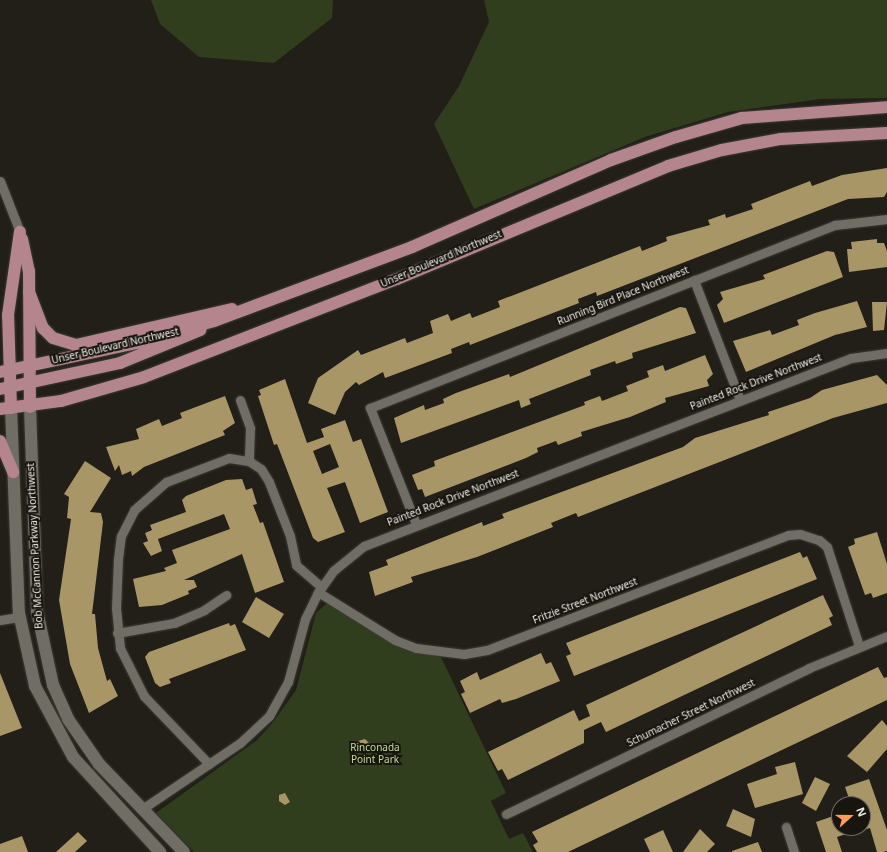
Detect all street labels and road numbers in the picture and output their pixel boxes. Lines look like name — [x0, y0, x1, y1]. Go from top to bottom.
street label: Unser Boulevard Northwest — [379, 228, 503, 290]
street label: Running Bird Place Northwest — [555, 264, 691, 328]
street label: Unser Boulevard Northwest — [50, 326, 180, 366]
street label: Painted Rock Drive Northwest — [688, 351, 824, 413]
street label: Bob McCannon Parkway Northwest — [25, 463, 45, 629]
street label: Painted Rock Drive Northwest — [385, 467, 521, 529]
street label: Fritzie Street Northwest — [531, 576, 639, 626]
street label: Schumacher Street Northwest — [625, 677, 757, 749]

